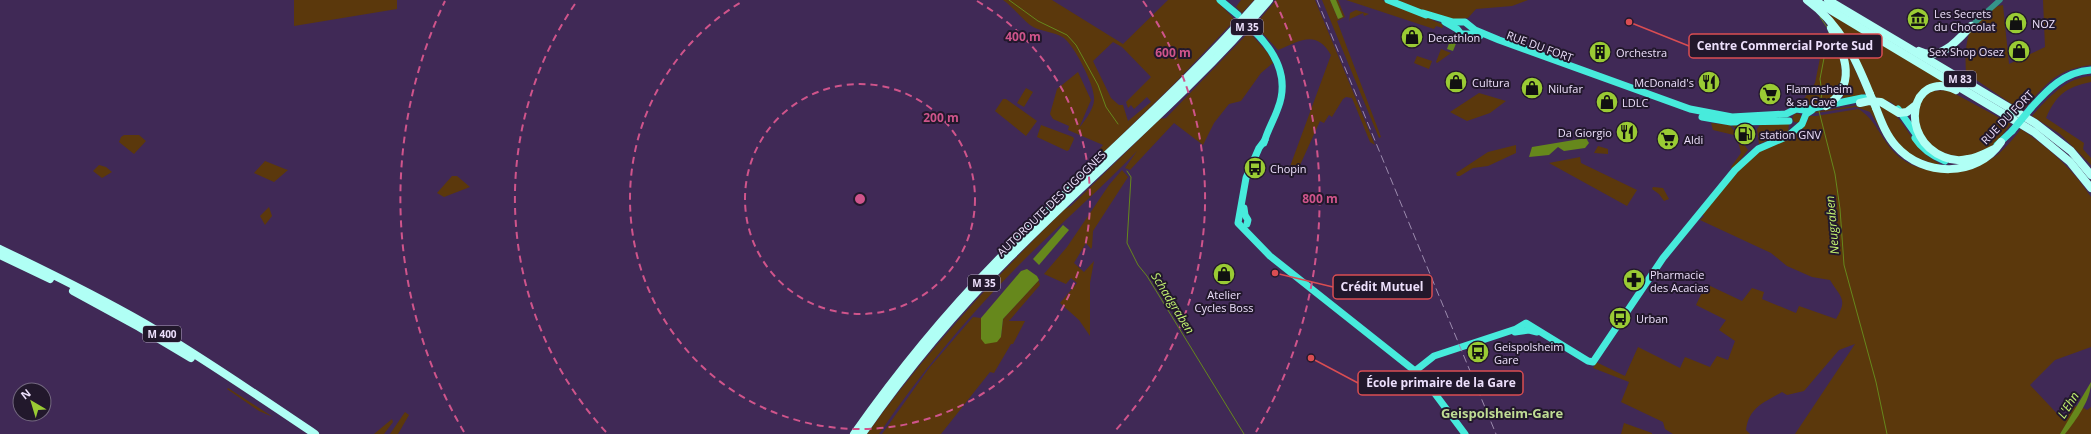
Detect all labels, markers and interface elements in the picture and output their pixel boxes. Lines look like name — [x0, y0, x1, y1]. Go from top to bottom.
museum icon: Les Secrets du Chocolat — [1905, 6, 1931, 32]
place label: Les Secrets du Chocolat — [1934, 6, 1995, 34]
shop icon: NOZ — [2003, 10, 2029, 36]
place label: NOZ — [2032, 16, 2055, 31]
road number: M 35 — [1231, 19, 1263, 35]
shop icon: Decathlon — [1399, 24, 1425, 50]
street label: RUE DU FORT — [1505, 27, 1575, 65]
text: 400 m — [1005, 28, 1041, 45]
place label: Decathlon — [1428, 30, 1480, 45]
callout: Centre Commercial Porte Sud — [1689, 34, 1882, 58]
text: Centre Commercial Porte Sud — [1697, 37, 1873, 54]
shop icon: Sex Shop Osez — [2006, 38, 2032, 64]
building icon: Orchestra — [1587, 39, 1613, 65]
text: 600 m — [1155, 44, 1191, 61]
place label: Sex Shop Osez — [1929, 44, 2004, 59]
place label: Orchestra — [1616, 45, 1667, 60]
shop icon: Cultura — [1443, 69, 1469, 95]
restaurant icon: McDonald's — [1696, 69, 1722, 95]
road number: M 83 — [1944, 71, 1976, 87]
place label: Cultura — [1472, 75, 1510, 90]
shop icon: Nilufar — [1519, 75, 1545, 101]
place label: McDonald's — [1634, 75, 1694, 90]
place label: Nilufar — [1548, 81, 1583, 96]
supermarket icon: Flammsheim & sa Cave — [1757, 81, 1783, 107]
place label: Flammsheim & sa Cave — [1786, 81, 1852, 109]
street label: RUE DU FORT — [1977, 87, 2037, 147]
shop icon: LDLC — [1594, 89, 1620, 115]
place label: LDLC — [1622, 95, 1648, 110]
text: 200 m — [923, 109, 959, 126]
restaurant icon: Da Giorgio — [1614, 119, 1640, 145]
fuel station icon: station GNV — [1732, 121, 1758, 147]
place label: Da Giorgio — [1558, 125, 1612, 140]
supermarket icon: Aldi — [1655, 126, 1681, 152]
place label: station GNV — [1760, 127, 1821, 142]
place label: Aldi — [1684, 132, 1703, 147]
street label: AUTOROUTE DES CIGOGNES — [993, 147, 1109, 259]
bus stop icon: Chopin — [1242, 155, 1268, 181]
place label: Chopin — [1270, 161, 1307, 176]
text: 800 m — [1302, 190, 1338, 207]
centre of rings — [853, 192, 867, 206]
water label: Neugraben — [1821, 195, 1843, 255]
shop icon: Atelier Cycles Boss — [1211, 261, 1237, 287]
pharmacy icon: Pharmacie des Acacias — [1621, 267, 1647, 293]
place label: Pharmacie des Acacias — [1650, 267, 1709, 295]
water label: Schadgraben — [1147, 269, 1199, 337]
road number: M 35 — [968, 275, 1000, 291]
callout: Crédit Mutuel — [1333, 275, 1432, 299]
text: Crédit Mutuel — [1341, 278, 1423, 295]
place label: Atelier Cycles Boss — [1195, 287, 1253, 315]
bus stop icon: Urban — [1607, 305, 1633, 331]
place label: Urban — [1636, 311, 1668, 326]
road number: M 400 — [143, 326, 181, 342]
bus stop icon: Geispolsheim Gare — [1465, 339, 1491, 365]
place label: Geispolsheim Gare — [1494, 339, 1563, 367]
callout: École primaire de la Gare — [1358, 371, 1523, 395]
text: École primaire de la Gare — [1366, 374, 1516, 391]
north arrow — [12, 382, 52, 422]
text: N — [17, 385, 34, 402]
water label: L'Ehn — [2053, 388, 2083, 422]
district label: Geispolsheim-Gare — [1441, 404, 1563, 422]

